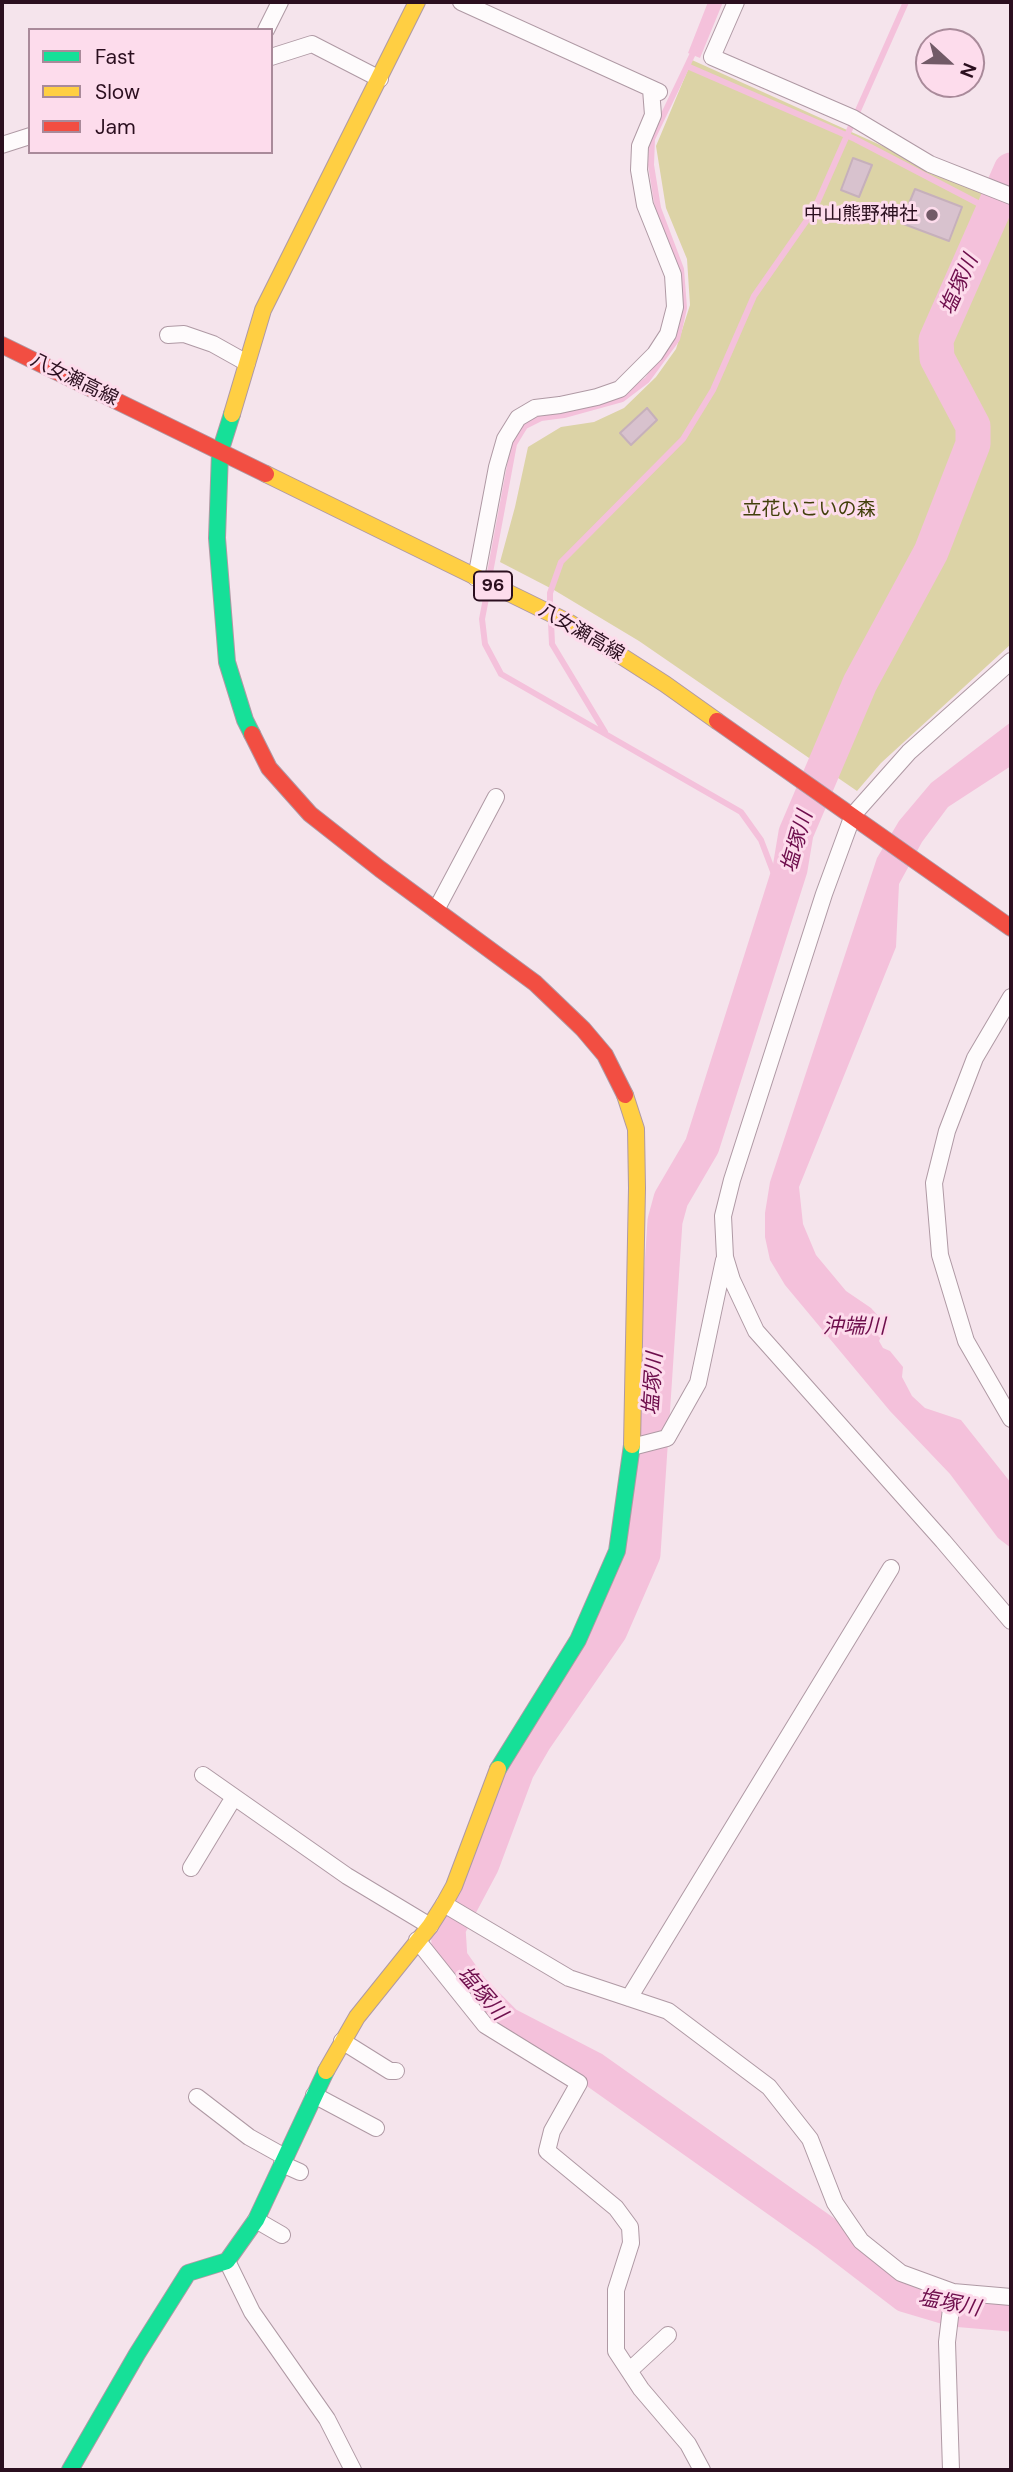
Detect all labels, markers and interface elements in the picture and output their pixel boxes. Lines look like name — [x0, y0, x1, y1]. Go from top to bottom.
legend — [28, 28, 273, 154]
north arrow — [915, 28, 985, 98]
text: Fast — [95, 43, 135, 71]
text: N — [954, 59, 982, 81]
text: Slow — [95, 78, 140, 106]
text: Jam — [95, 113, 136, 141]
place label: 中山熊野神社 — [804, 204, 918, 226]
marker: 中山熊野神社 — [924, 207, 940, 223]
water label: 塩塚川 — [936, 251, 984, 319]
street label: 八女瀬高線 — [26, 349, 122, 411]
park label: 立花いこいの森 — [743, 499, 875, 521]
road number: 96 — [474, 572, 512, 600]
street label: 八女瀬高線 — [534, 599, 628, 667]
water label: 塩塚川 — [777, 808, 819, 876]
water label: 沖端川 — [823, 1314, 885, 1340]
water label: 塩塚川 — [639, 1352, 669, 1416]
water label: 塩塚川 — [451, 1962, 511, 2026]
water label: 塩塚川 — [916, 2286, 982, 2322]

